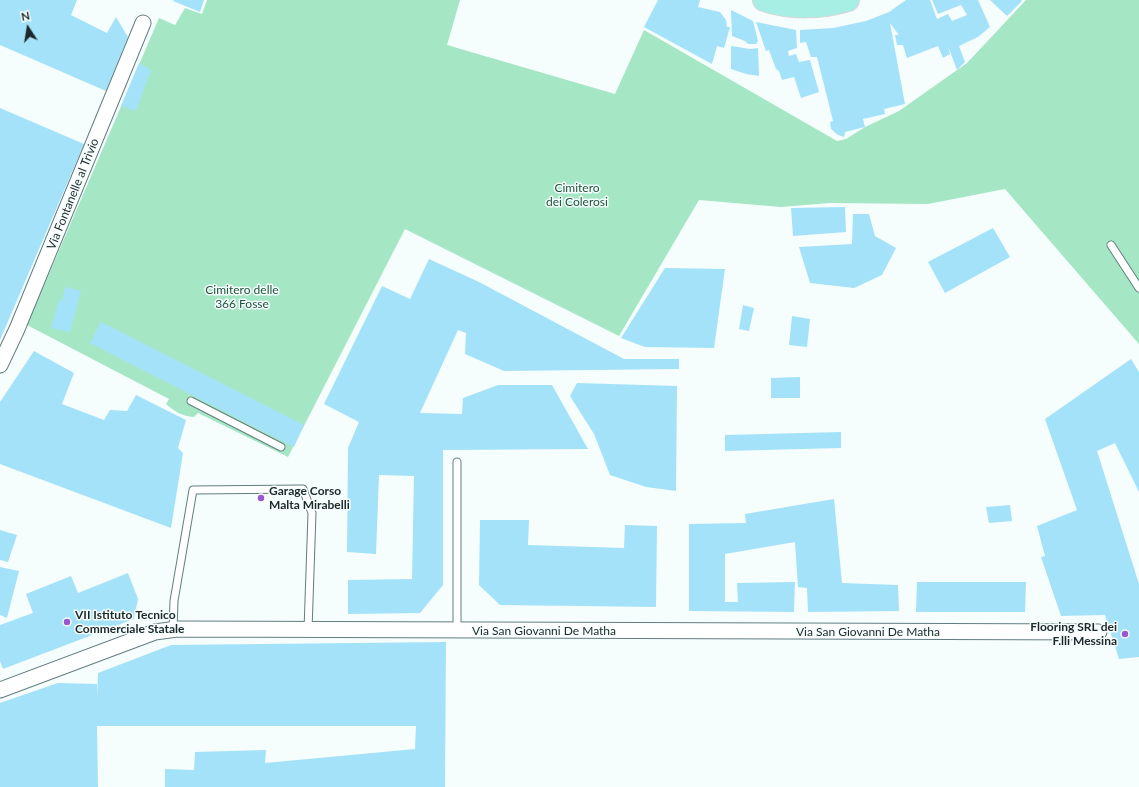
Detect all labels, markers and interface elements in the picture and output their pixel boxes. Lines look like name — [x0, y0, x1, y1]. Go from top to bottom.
north arrow — [8, 8, 48, 48]
text: N — [20, 9, 31, 23]
street label: Via Fontanelle al Trivio — [44, 136, 102, 252]
park label: Cimitero dei Colerosi — [546, 181, 608, 209]
park label: Cimitero delle 366 Fosse — [205, 283, 279, 311]
place label: Garage Corso Malta Mirabelli — [269, 484, 350, 512]
marker: Garage Corso Malta Mirabelli — [256, 493, 266, 503]
place label: VII Istituto Tecnico Commerciale Statale — [75, 608, 184, 636]
marker: VII Istituto Tecnico Commerciale Statale — [62, 617, 72, 627]
place label: Flooring SRL dei F.lli Messina — [1030, 620, 1117, 648]
street label: Via San Giovanni De Matha — [472, 624, 616, 638]
street label: Via San Giovanni De Matha — [796, 625, 940, 639]
marker: Flooring SRL dei F.lli Messina — [1120, 629, 1130, 639]

